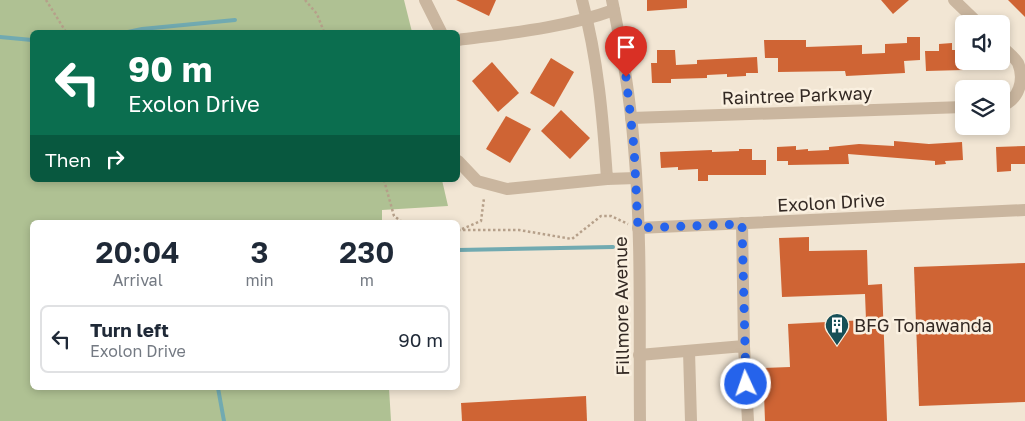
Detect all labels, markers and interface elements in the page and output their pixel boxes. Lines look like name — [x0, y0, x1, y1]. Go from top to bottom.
map controls — [955, 15, 1010, 135]
button: sound — [955, 15, 1010, 70]
pin — [605, 26, 647, 77]
icon: arrive — [612, 33, 640, 61]
text: 90 m — [128, 48, 212, 90]
icon: left — [45, 50, 110, 115]
button: layers — [955, 80, 1010, 135]
street label: Raintree Parkway — [721, 81, 873, 109]
text: Exolon Drive — [128, 90, 260, 117]
icon: right — [101, 145, 129, 173]
text: Then — [45, 148, 91, 171]
street label: Exolon Drive — [777, 188, 885, 216]
text: 20:04 — [95, 234, 180, 270]
text: 3 — [251, 234, 269, 270]
text: 230 — [339, 234, 394, 270]
street label: Fillmore Avenue — [609, 236, 633, 376]
text: Arrival — [113, 270, 163, 290]
text: min — [245, 270, 274, 290]
text: m — [360, 270, 374, 290]
building icon: BFG Tonawanda — [824, 312, 850, 346]
place label: BFG Tonawanda — [854, 314, 992, 336]
text: Turn left — [90, 318, 169, 341]
icon: left — [47, 325, 75, 353]
text: 90 m — [398, 328, 443, 351]
text: Exolon Drive — [90, 341, 186, 361]
position arrow — [719, 357, 771, 409]

